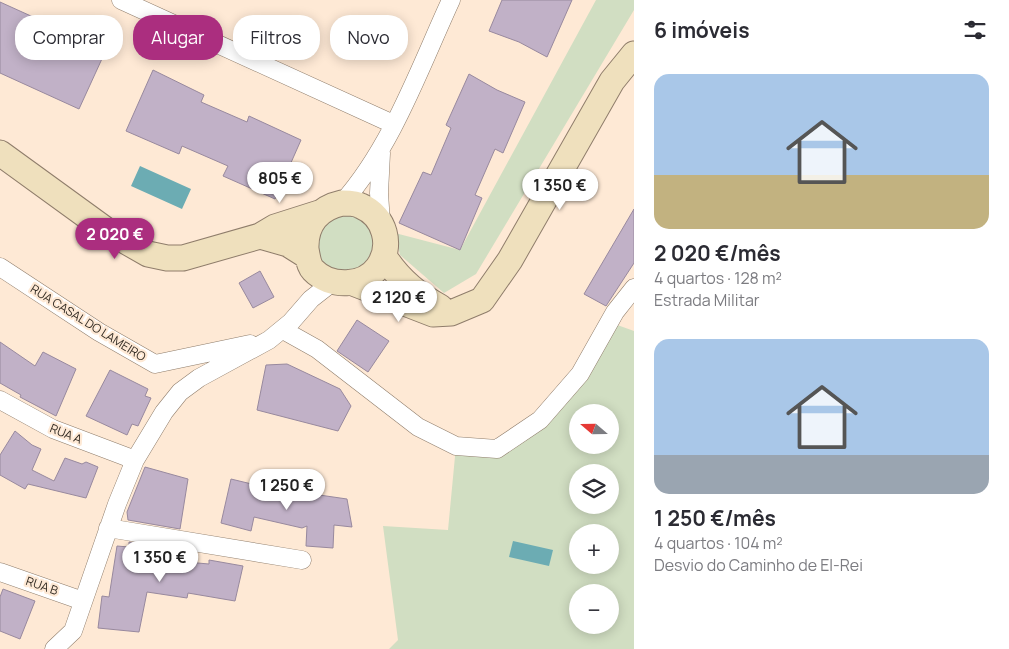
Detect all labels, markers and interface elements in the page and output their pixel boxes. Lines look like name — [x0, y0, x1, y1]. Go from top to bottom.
chip: Comprar — [15, 15, 123, 60]
chip: Alugar — [133, 15, 223, 60]
chip: Filtros — [233, 15, 320, 60]
chip: Novo — [330, 15, 408, 60]
text: 6 imóveis — [654, 16, 750, 44]
icon: filters — [961, 16, 989, 44]
icon: home — [777, 107, 867, 197]
pin: 805 € — [245, 162, 315, 204]
text: 805 € — [258, 167, 302, 189]
pin: 1 350 € — [514, 168, 606, 211]
text: 1 350 € — [533, 174, 587, 196]
pin: 2 020 € — [69, 218, 161, 260]
text: 2 020 € — [86, 223, 144, 245]
text: 2 020 €/mês — [654, 239, 781, 267]
text: 4 quartos · 128 m² — [654, 267, 782, 289]
street label: RUA CASAL DO LAMEIRO — [27, 280, 149, 365]
pin: 2 120 € — [353, 280, 445, 323]
text: 2 120 € — [372, 286, 426, 308]
text: Estrada Militar — [654, 289, 760, 311]
icon: home — [777, 372, 867, 462]
north arrow — [569, 404, 619, 454]
map controls — [569, 404, 619, 634]
street label: RUA A — [48, 419, 85, 448]
button: layers — [569, 464, 619, 514]
pin: 1 250 € — [241, 468, 333, 511]
text: 1 250 € — [260, 474, 314, 496]
text: 1 250 €/mês — [654, 504, 776, 532]
button: + — [569, 524, 619, 574]
text: 4 quartos · 104 m² — [654, 532, 783, 554]
pin: 1 350 € — [114, 540, 206, 583]
text: 1 350 € — [133, 546, 187, 568]
text: Desvio do Caminho de El-Rei — [654, 554, 863, 576]
street label: RUA B — [24, 572, 61, 599]
button: − — [569, 584, 619, 634]

